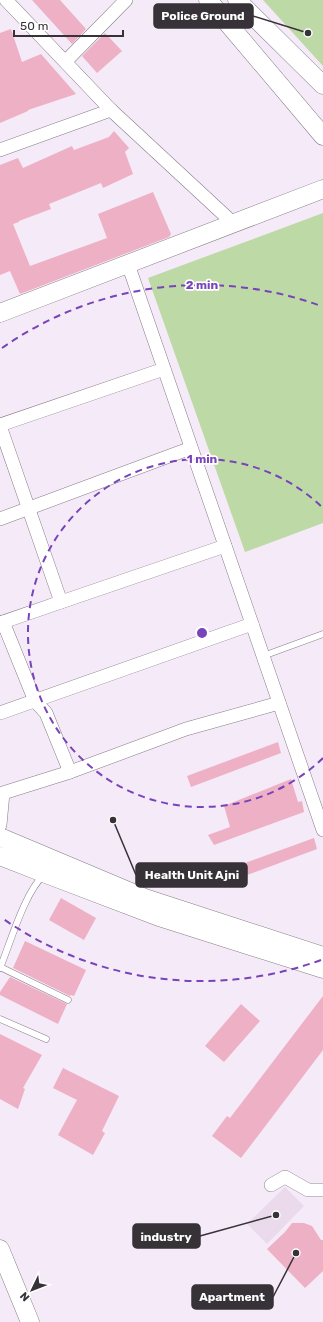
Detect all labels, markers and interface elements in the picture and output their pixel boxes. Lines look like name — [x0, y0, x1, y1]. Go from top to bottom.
callout: Police Ground — [154, 4, 253, 28]
text: Police Ground — [161, 9, 245, 23]
scale bar — [14, 12, 123, 38]
text: 50 m — [20, 19, 48, 33]
text: 2 min — [186, 278, 219, 292]
text: 1 min — [187, 452, 218, 466]
centre of rings — [195, 626, 209, 640]
callout: Health Unit Ajni — [136, 863, 247, 887]
text: Health Unit Ajni — [145, 868, 239, 882]
callout: industry — [133, 1224, 200, 1248]
text: industry — [140, 1230, 192, 1244]
north arrow — [12, 1270, 52, 1310]
callout: Apartment — [192, 1285, 273, 1309]
text: N — [18, 1289, 33, 1304]
text: Apartment — [199, 1290, 265, 1304]

